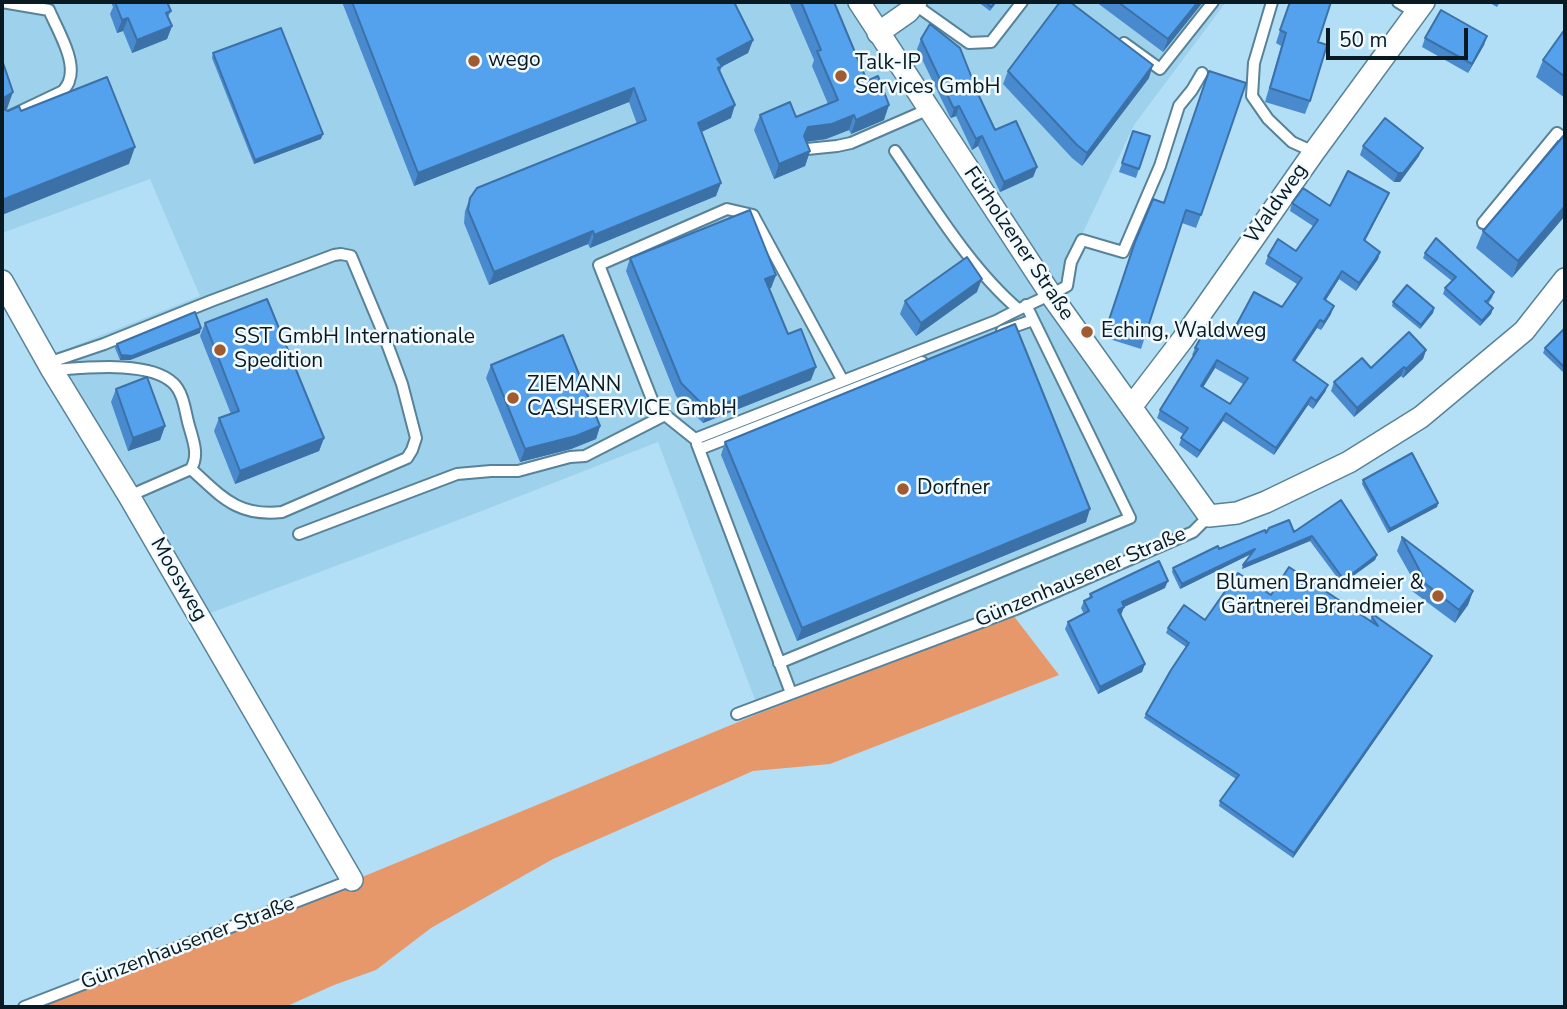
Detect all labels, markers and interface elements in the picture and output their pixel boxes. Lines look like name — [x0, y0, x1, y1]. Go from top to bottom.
scale bar — [1329, 14, 1471, 58]
text: 50 m — [1339, 26, 1388, 54]
place label: wego — [488, 48, 541, 74]
place label: Talk-IP Services GmbH — [855, 51, 1001, 101]
marker: wego — [466, 53, 482, 69]
marker: Talk-IP Services GmbH — [833, 68, 849, 84]
street label: Waldweg — [1240, 159, 1314, 249]
street label: Fürholzener Straße — [957, 162, 1079, 326]
place label: Eching, Waldweg — [1101, 319, 1266, 345]
marker: Eching, Waldweg — [1079, 324, 1095, 340]
place label: SST GmbH Internationale Spedition — [234, 325, 475, 375]
marker: SST GmbH Internationale Spedition — [212, 342, 228, 358]
place label: ZIEMANN CASHSERVICE GmbH — [527, 373, 737, 423]
marker: ZIEMANN CASHSERVICE GmbH — [505, 390, 521, 406]
place label: Dorfner — [917, 476, 990, 502]
marker: Dorfner — [895, 481, 911, 497]
street label: Günzenhausener Straße — [972, 522, 1190, 634]
street label: Moosweg — [144, 534, 212, 626]
place label: Blumen Brandmeier & Gärtnerei Brandmeier — [1216, 571, 1424, 621]
marker: Blumen Brandmeier & Gärtnerei Brandmeier — [1430, 588, 1446, 604]
street label: Günzenhausener Straße — [78, 892, 298, 996]

